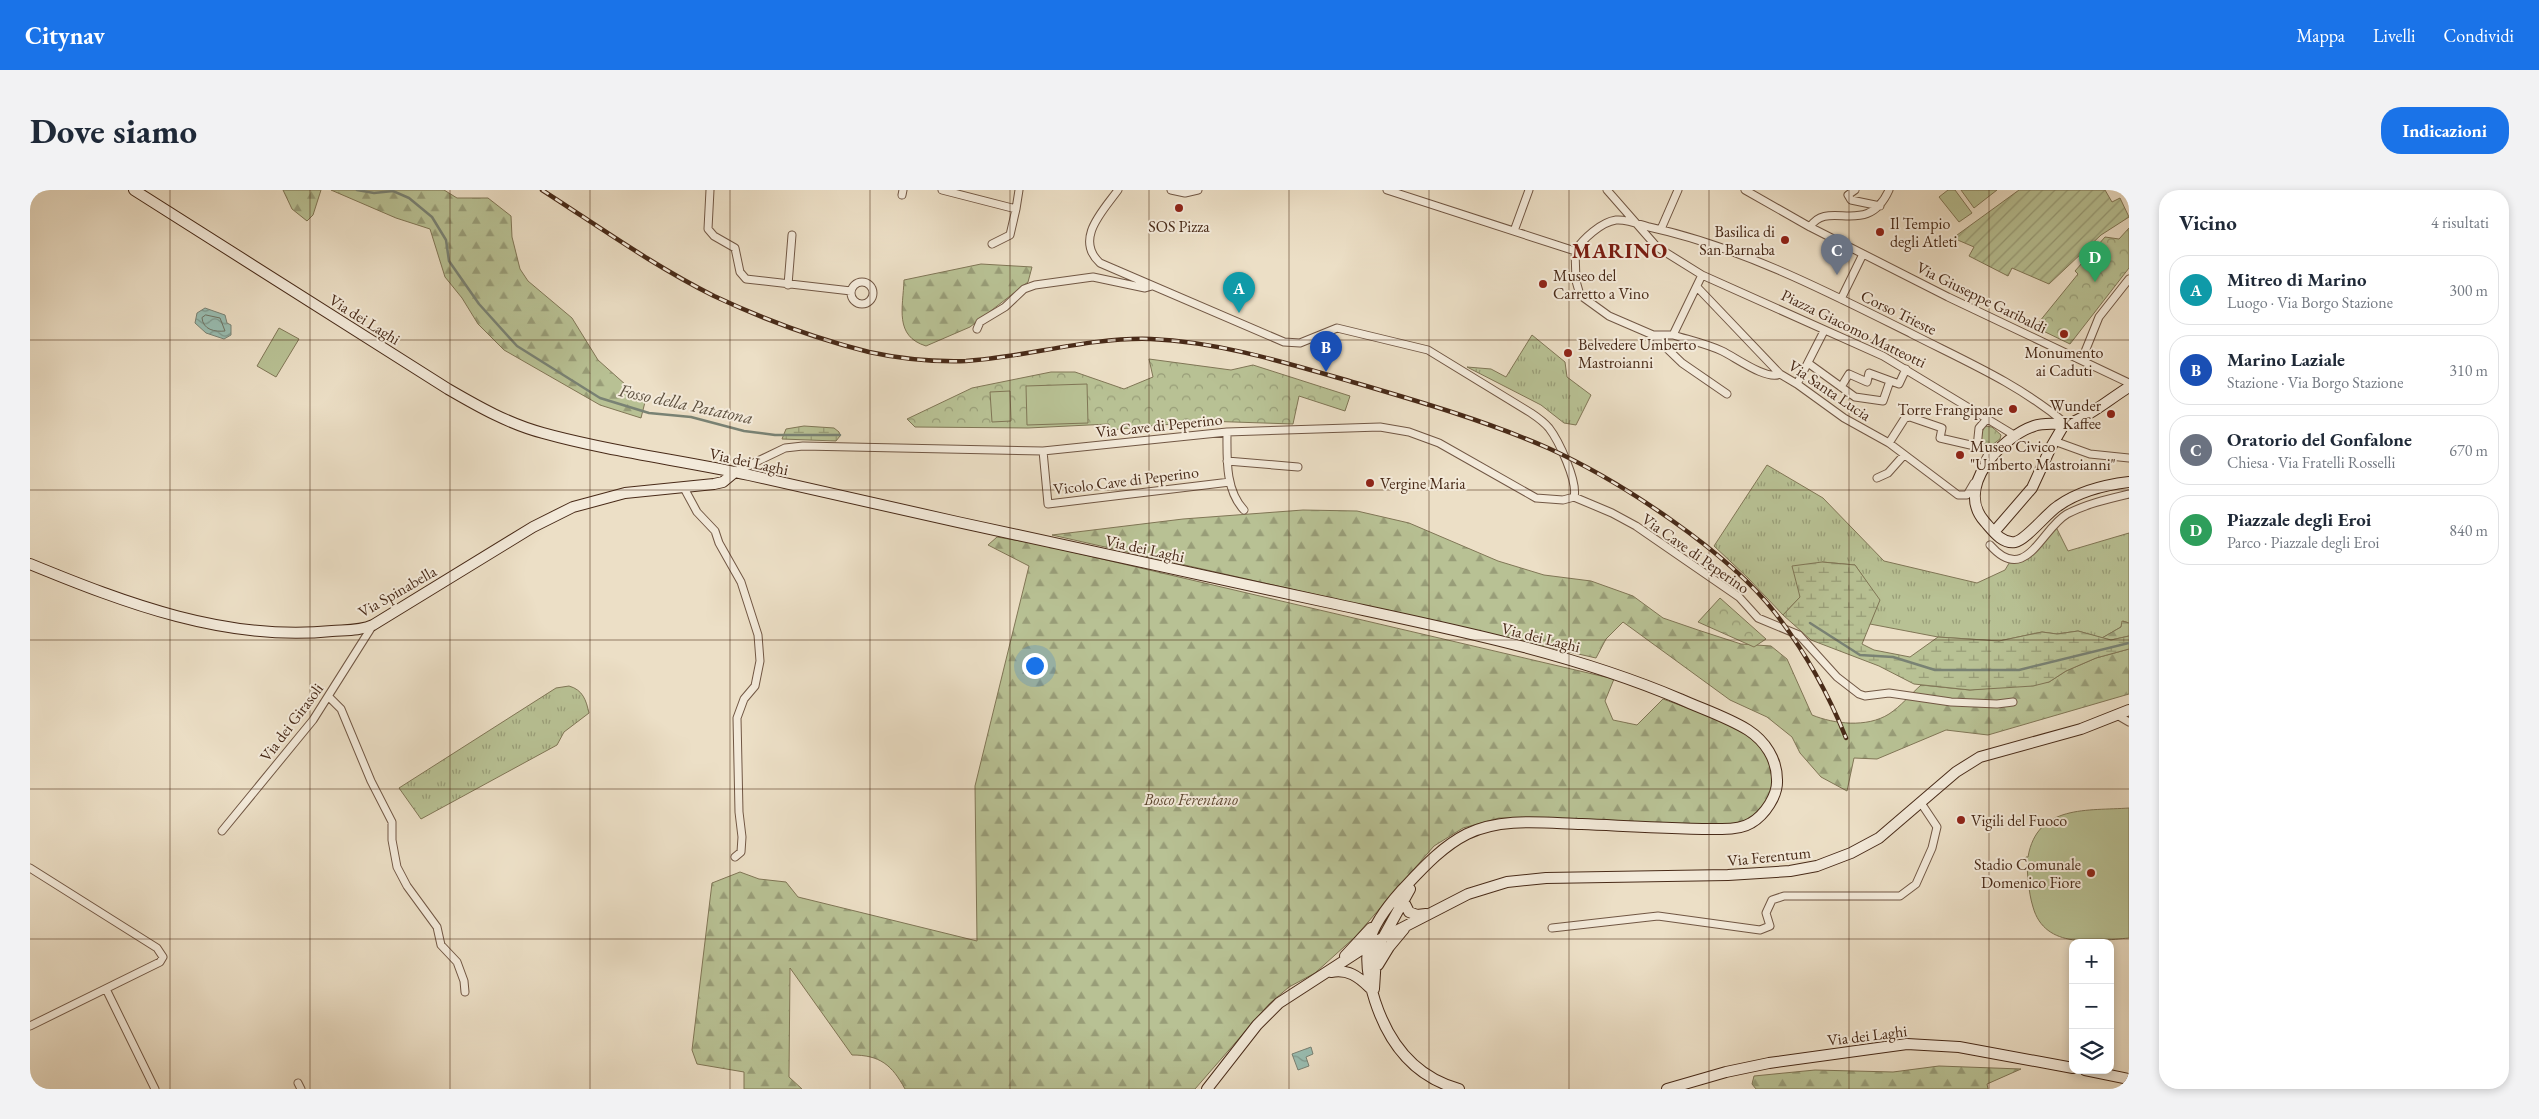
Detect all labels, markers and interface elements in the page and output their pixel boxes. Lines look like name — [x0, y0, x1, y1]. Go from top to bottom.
text: Citynav — [25, 20, 105, 51]
text: Mappa — [2296, 24, 2345, 47]
text: Livelli — [2373, 24, 2415, 47]
text: Condividi — [2443, 24, 2514, 47]
button: Indicazioni — [2381, 107, 2509, 154]
text: Dove siamo — [30, 108, 197, 153]
marker: SOS Pizza — [1173, 202, 1185, 214]
text: Vicino — [2179, 209, 2237, 236]
text: 4 risultati — [2431, 212, 2489, 233]
place label: Il Tempio degli Atleti — [1890, 213, 1957, 252]
place label: SOS Pizza — [1148, 216, 1210, 237]
place label: Basilica di San Barnaba — [1699, 221, 1776, 260]
marker: Il Tempio degli Atleti — [1874, 226, 1886, 238]
marker: Basilica di San Barnaba — [1779, 234, 1791, 246]
pin: C — [1821, 234, 1853, 275]
district label: MARINO — [1572, 237, 1668, 264]
pin: D — [2079, 241, 2111, 282]
street label: Via Giuseppe Garibaldi — [1913, 257, 2051, 338]
place label: Museo del Carretto a Vino — [1553, 265, 1649, 304]
text: Mitreo di Marino — [2227, 267, 2367, 292]
pin: A — [1223, 272, 1255, 313]
marker: Museo del Carretto a Vino — [1537, 278, 1549, 290]
text: A — [2190, 280, 2202, 301]
text: 300 m — [2449, 280, 2488, 301]
street label: Piazza Giacomo Matteotti — [1778, 284, 1930, 373]
street label: Corso Trieste — [1857, 285, 1940, 340]
street label: Via dei Laghi — [325, 289, 404, 350]
text: Luogo · Via Borgo Stazione — [2227, 292, 2393, 313]
marker: Monumento ai Caduti — [2058, 328, 2070, 340]
pin: B — [1310, 331, 1342, 372]
place label: Belvedere Umberto Mastroianni — [1578, 334, 1696, 373]
place label: Monumento ai Caduti — [2025, 342, 2104, 381]
marker: Belvedere Umberto Mastroianni — [1562, 347, 1574, 359]
text: Marino Laziale — [2227, 347, 2345, 372]
street label: Via Santa Lucia — [1784, 355, 1876, 426]
text: B — [2191, 360, 2201, 381]
text: 310 m — [2449, 360, 2488, 381]
text: Stazione · Via Borgo Stazione — [2227, 372, 2403, 393]
water label: Fosso della Patatona — [616, 378, 755, 429]
place label: Wunder Kaffee — [2050, 395, 2102, 434]
place label: Torre Frangipane — [1898, 399, 2003, 420]
marker: Torre Frangipane — [2007, 403, 2019, 415]
street label: Via Cave di Peperino — [1095, 408, 1223, 443]
marker: Wunder Kaffee — [2105, 408, 2117, 420]
text: Oratorio del Gonfalone — [2227, 427, 2412, 452]
place label: Museo Civico "Umberto Mastroianni" — [1970, 436, 2116, 475]
text: C — [2190, 440, 2202, 461]
text: 670 m — [2449, 440, 2488, 461]
street label: Via dei Laghi — [707, 443, 790, 480]
marker: Museo Civico "Umberto Mastroianni" — [1954, 449, 1966, 461]
text: Chiesa · Via Fratelli Rosselli — [2227, 452, 2395, 473]
street label: Vicolo Cave di Peperino — [1052, 461, 1200, 500]
place label: Vergine Maria — [1380, 473, 1466, 494]
marker: Vergine Maria — [1364, 477, 1376, 489]
text: Piazzale degli Eroi — [2227, 507, 2371, 532]
street label: Via Cave di Peperino — [1638, 508, 1754, 598]
text: D — [2190, 520, 2202, 541]
text: 840 m — [2449, 520, 2488, 541]
street label: Via dei Laghi — [1103, 530, 1186, 567]
text: Parco · Piazzale degli Eroi — [2227, 532, 2379, 553]
street label: Via Spinabella — [354, 560, 441, 622]
street label: Via dei Laghi — [1499, 618, 1582, 657]
your location — [1022, 653, 1048, 679]
street label: Via dei Girasoli — [255, 679, 328, 766]
park label: Bosco Ferentano — [1143, 789, 1238, 810]
place label: Vigili del Fuoco — [1971, 810, 2067, 831]
marker: Vigili del Fuoco — [1955, 814, 1967, 826]
street label: Via Ferentum — [1726, 842, 1812, 871]
place label: Stadio Comunale Domenico Fiore — [1974, 854, 2081, 893]
marker: Stadio Comunale Domenico Fiore — [2085, 867, 2097, 879]
map controls — [2069, 939, 2114, 1074]
button: + — [2069, 939, 2114, 984]
button: − — [2069, 984, 2114, 1029]
street label: Via dei Laghi — [1826, 1020, 1908, 1051]
button: layers — [2069, 1029, 2114, 1074]

